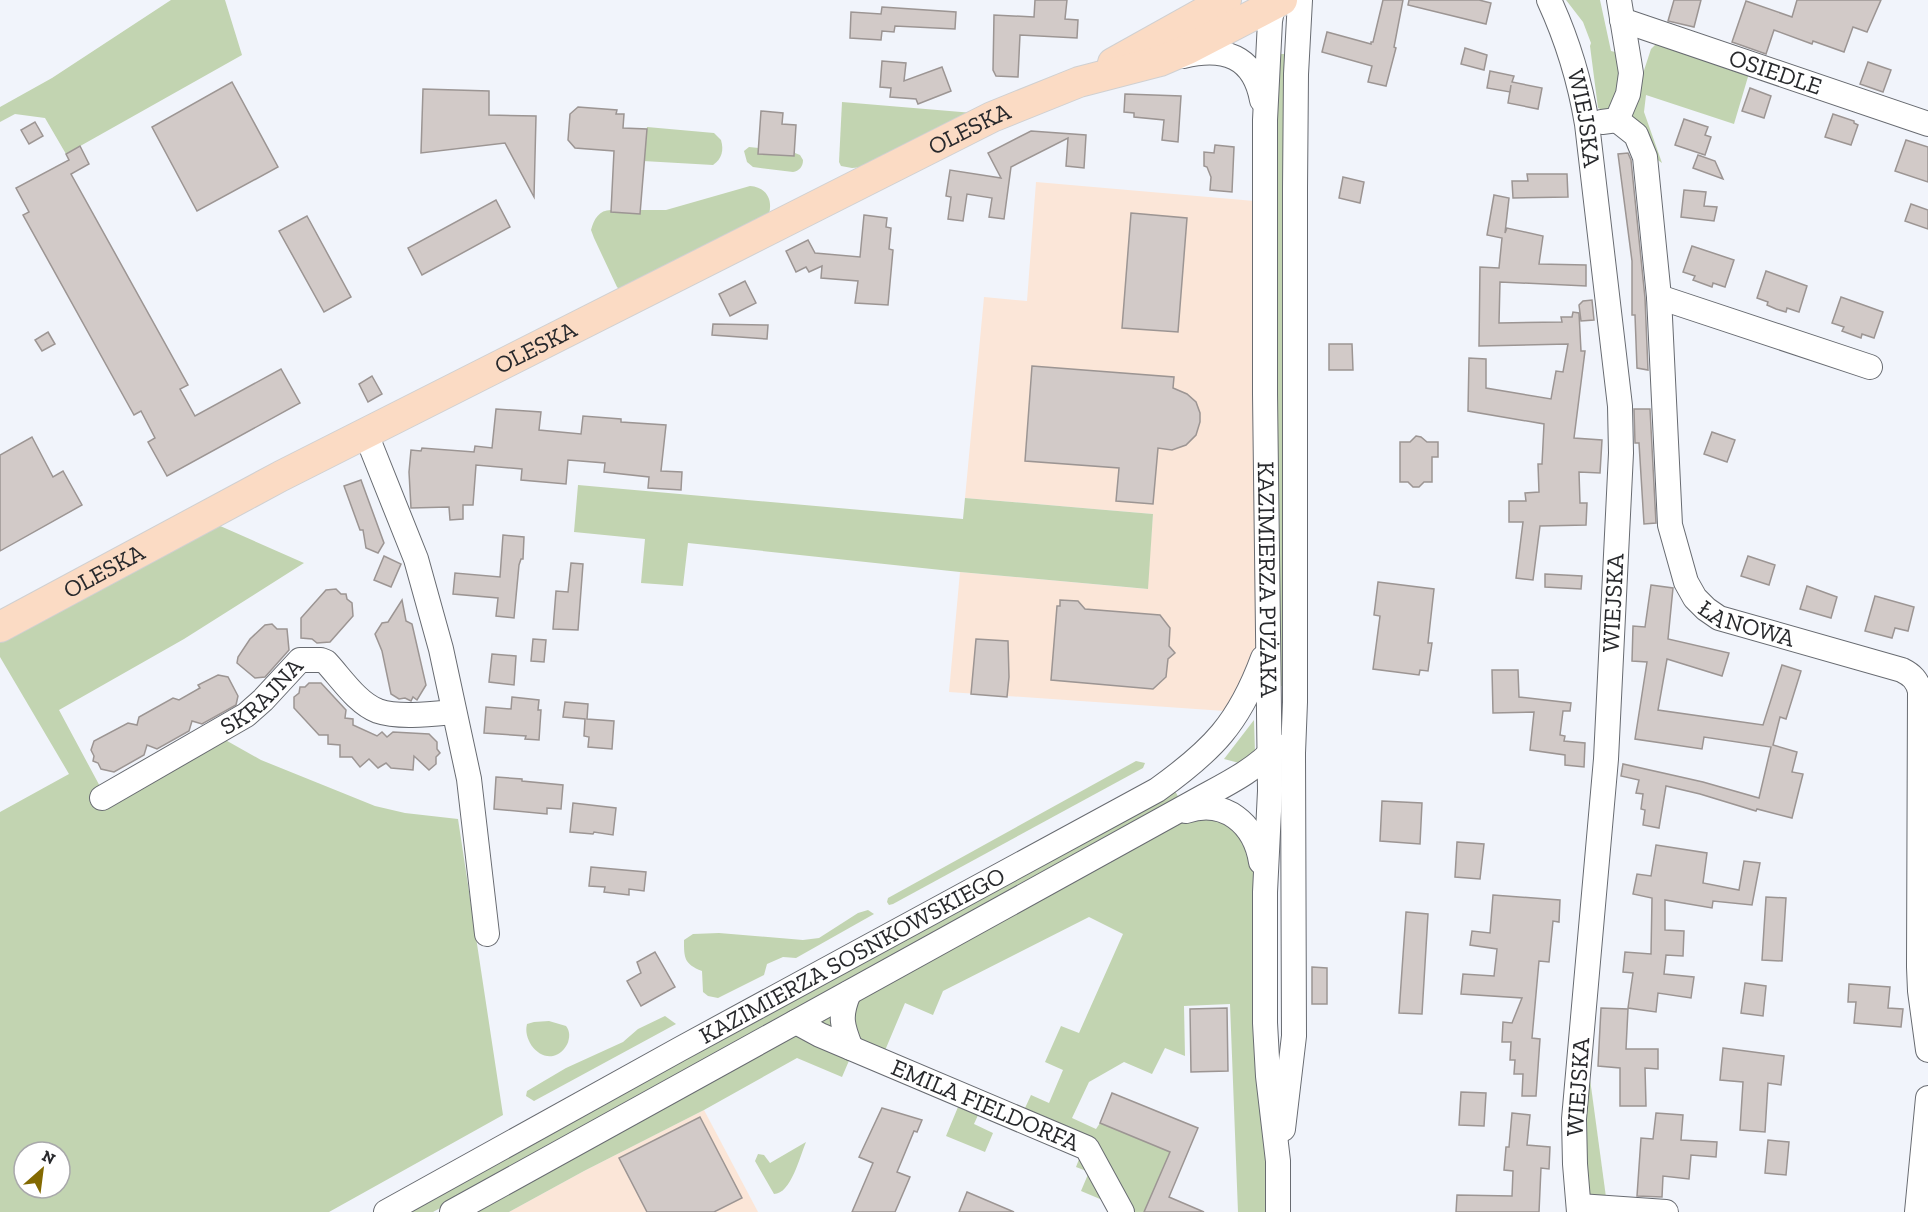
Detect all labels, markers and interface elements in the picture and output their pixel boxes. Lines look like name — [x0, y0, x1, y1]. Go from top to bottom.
street label: OSIEDLE — [1725, 42, 1826, 101]
street label: WIEJSKA — [1561, 66, 1607, 169]
street label: OLESKA — [923, 96, 1015, 161]
street label: OLESKA — [489, 314, 581, 380]
street label: KAZIMIERZA PUŻAKA — [1252, 461, 1284, 698]
street label: OLESKA — [58, 537, 150, 604]
street label: WIEJSKA — [1595, 552, 1630, 653]
street label: ŁANOWA — [1693, 593, 1799, 653]
street label: SKRAJNA — [215, 651, 309, 741]
street label: KAZIMIERZA SOSNKOWSKIEGO — [694, 860, 1010, 1050]
street label: WIEJSKA — [1560, 1036, 1595, 1137]
street label: EMILA FIELDORFA — [887, 1052, 1084, 1157]
north arrow — [12, 1140, 72, 1200]
text: N — [39, 1146, 59, 1168]

